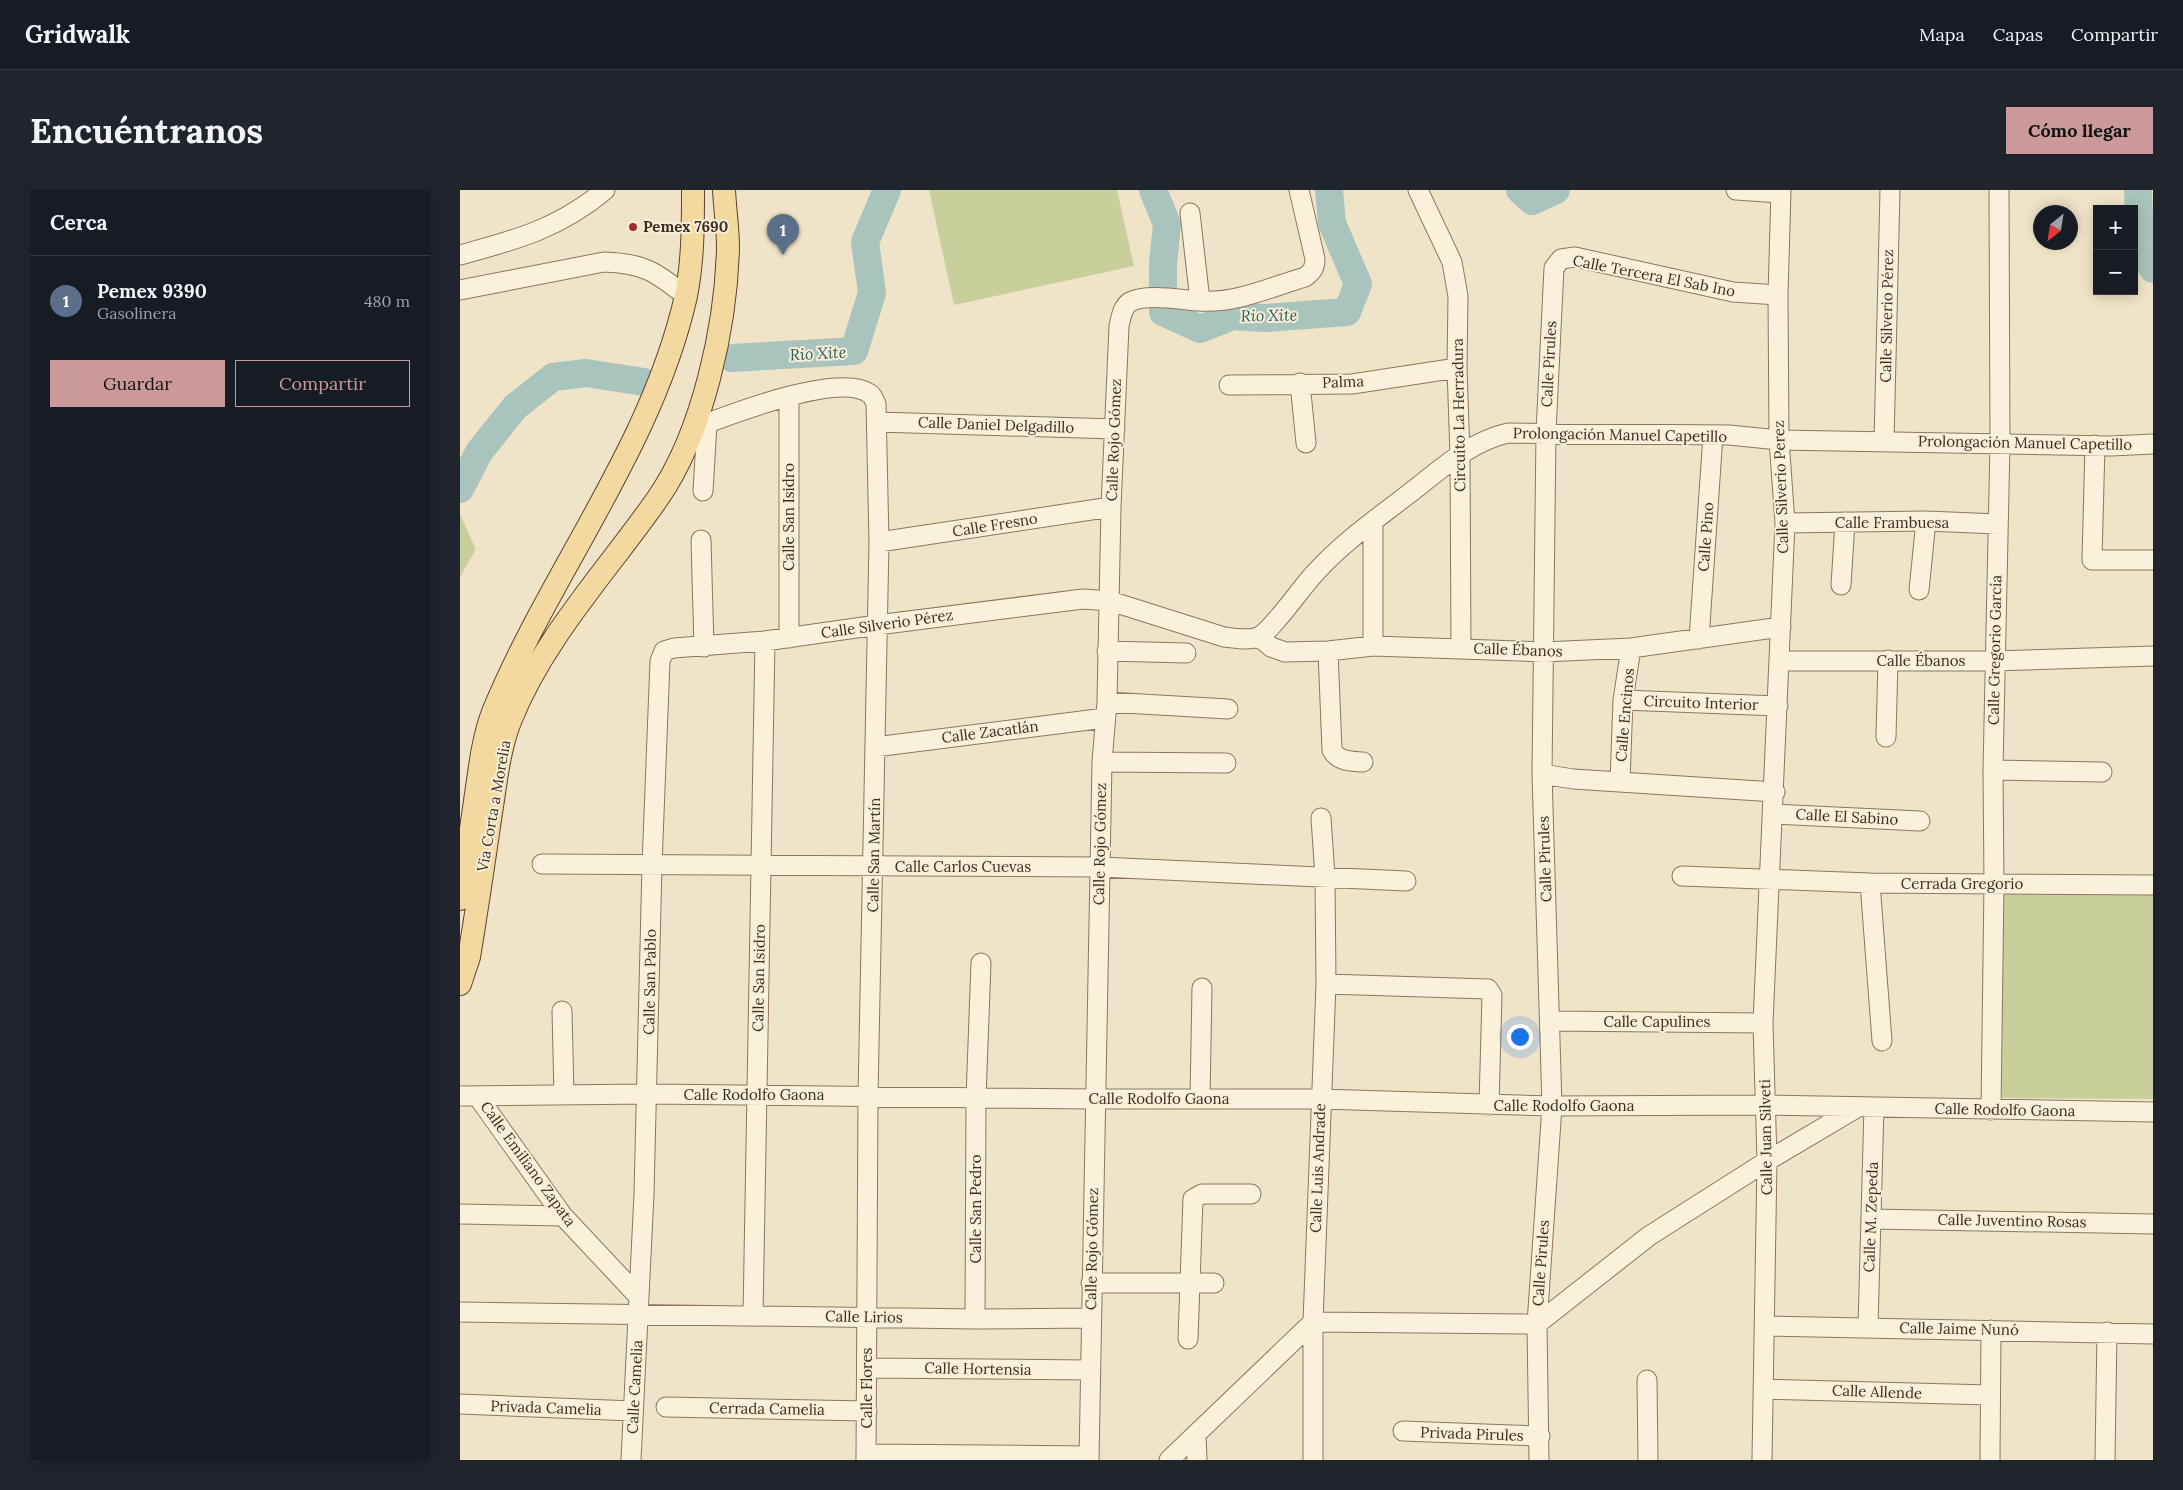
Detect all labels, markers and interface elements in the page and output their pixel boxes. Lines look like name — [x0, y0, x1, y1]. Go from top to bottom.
text: Gridwalk — [25, 19, 130, 50]
text: Mapa — [1919, 23, 1965, 46]
text: Capas — [1993, 23, 2043, 46]
text: Compartir — [2071, 23, 2158, 46]
button: Cómo llegar — [2006, 107, 2153, 154]
text: Encuéntranos — [30, 108, 263, 153]
north arrow — [2033, 205, 2078, 250]
map controls — [2093, 205, 2138, 295]
button: + — [2093, 205, 2138, 250]
text: Cerca — [50, 209, 108, 236]
pin: 1 — [767, 214, 799, 255]
place label: Pemex 7690 — [643, 217, 728, 236]
marker: Pemex 7690 — [627, 221, 639, 233]
street label: Calle Silverio Pérez — [1876, 249, 1897, 383]
street label: Calle Tercera El Sab Ino — [1571, 250, 1737, 301]
button: − — [2093, 250, 2138, 295]
text: Pemex 9390 — [97, 279, 207, 303]
text: 1 — [63, 291, 69, 311]
text: 480 m — [364, 291, 410, 311]
text: Gasolinera — [97, 303, 177, 323]
water label: Rio Xite — [1241, 305, 1298, 325]
street label: Calle Pirules — [1537, 320, 1560, 408]
street label: Circuito La Herradura — [1448, 338, 1469, 492]
water label: Rio Xite — [789, 342, 847, 364]
button: Guardar — [50, 360, 225, 407]
button: Compartir — [235, 360, 410, 407]
street label: Palma — [1322, 371, 1365, 392]
street label: Calle Rojo Gómez — [1102, 378, 1125, 502]
street label: Calle Daniel Delgadillo — [918, 412, 1075, 437]
street label: Calle Silverio Perez — [1769, 420, 1792, 554]
street label: Prolongación Manuel Capetillo — [1513, 423, 1727, 446]
street label: Prolongación Manuel Capetillo — [1918, 431, 2132, 454]
street label: Calle San Isidro — [779, 463, 798, 571]
street label: Calle Pino — [1694, 501, 1717, 572]
street label: Calle Fresno — [951, 508, 1039, 541]
street label: Calle Frambuesa — [1835, 513, 1950, 532]
street label: Calle Gregorio García — [1984, 574, 2005, 725]
street label: Calle Silverio Pérez — [820, 605, 954, 642]
street label: Calle Ébanos — [1473, 638, 1563, 661]
street label: Calle Ébanos — [1876, 651, 1966, 670]
street label: Calle Encinos — [1611, 667, 1638, 763]
street label: Circuito Interior — [1643, 691, 1759, 714]
street label: Calle Zacatlán — [940, 716, 1040, 747]
street label: Via Corta a Morelia — [472, 738, 514, 874]
street label: Calle Rojo Gómez — [1089, 783, 1110, 905]
street label: Calle San Martín — [863, 797, 884, 913]
street label: Calle El Sabino — [1795, 804, 1899, 829]
street label: Calle Pirules — [1533, 815, 1556, 903]
street label: Calle Carlos Cuevas — [895, 857, 1031, 876]
street label: Cerrada Gregorio — [1901, 874, 2023, 893]
street label: Calle San Isidro — [748, 924, 769, 1032]
street label: Calle San Pablo — [639, 929, 660, 1035]
street label: Calle Capulines — [1603, 1012, 1711, 1031]
your location — [1507, 1024, 1533, 1050]
street label: Calle Juan Silveti — [1755, 1079, 1776, 1195]
street label: Calle Rodolfo Gaona — [684, 1085, 825, 1104]
street label: Calle Rodolfo Gaona — [1089, 1089, 1230, 1108]
street label: Calle Rodolfo Gaona — [1494, 1096, 1635, 1115]
street label: Calle Emiliano Zapata — [477, 1097, 580, 1230]
street label: Calle Rodolfo Gaona — [1934, 1099, 2076, 1120]
street label: Calle Luis Andrade — [1306, 1103, 1329, 1233]
street label: Calle San Pedro — [966, 1154, 985, 1263]
street label: Calle M. Zepeda — [1859, 1161, 1882, 1273]
street label: Calle Rojo Gómez — [1081, 1188, 1102, 1310]
street label: Calle Juventino Rosas — [1937, 1210, 2087, 1231]
street label: Calle Pirules — [1528, 1219, 1553, 1307]
street label: Calle Lirios — [825, 1306, 903, 1327]
street label: Calle Jaime Nunó — [1899, 1318, 2019, 1339]
street label: Calle Camelia — [623, 1339, 646, 1435]
street label: Calle Flores — [857, 1347, 876, 1429]
street label: Calle Hortensia — [924, 1358, 1032, 1379]
street label: Calle Allende — [1832, 1380, 1923, 1403]
street label: Privada Camelia — [490, 1396, 602, 1419]
street label: Cerrada Camelia — [709, 1398, 825, 1419]
street label: Privada Pirules — [1420, 1422, 1524, 1445]

